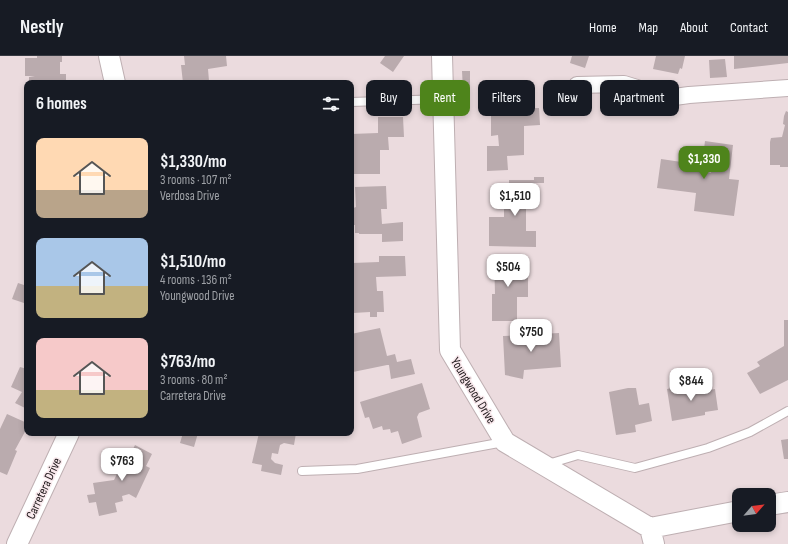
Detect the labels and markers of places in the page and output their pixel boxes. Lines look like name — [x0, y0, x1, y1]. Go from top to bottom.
pin: $1,330 — [671, 146, 737, 180]
pin: $1,510 — [482, 183, 548, 217]
pin: $504 — [484, 254, 532, 288]
pin: $750 — [507, 319, 555, 353]
pin: $844 — [667, 368, 715, 402]
pin: $763 — [98, 448, 146, 482]

